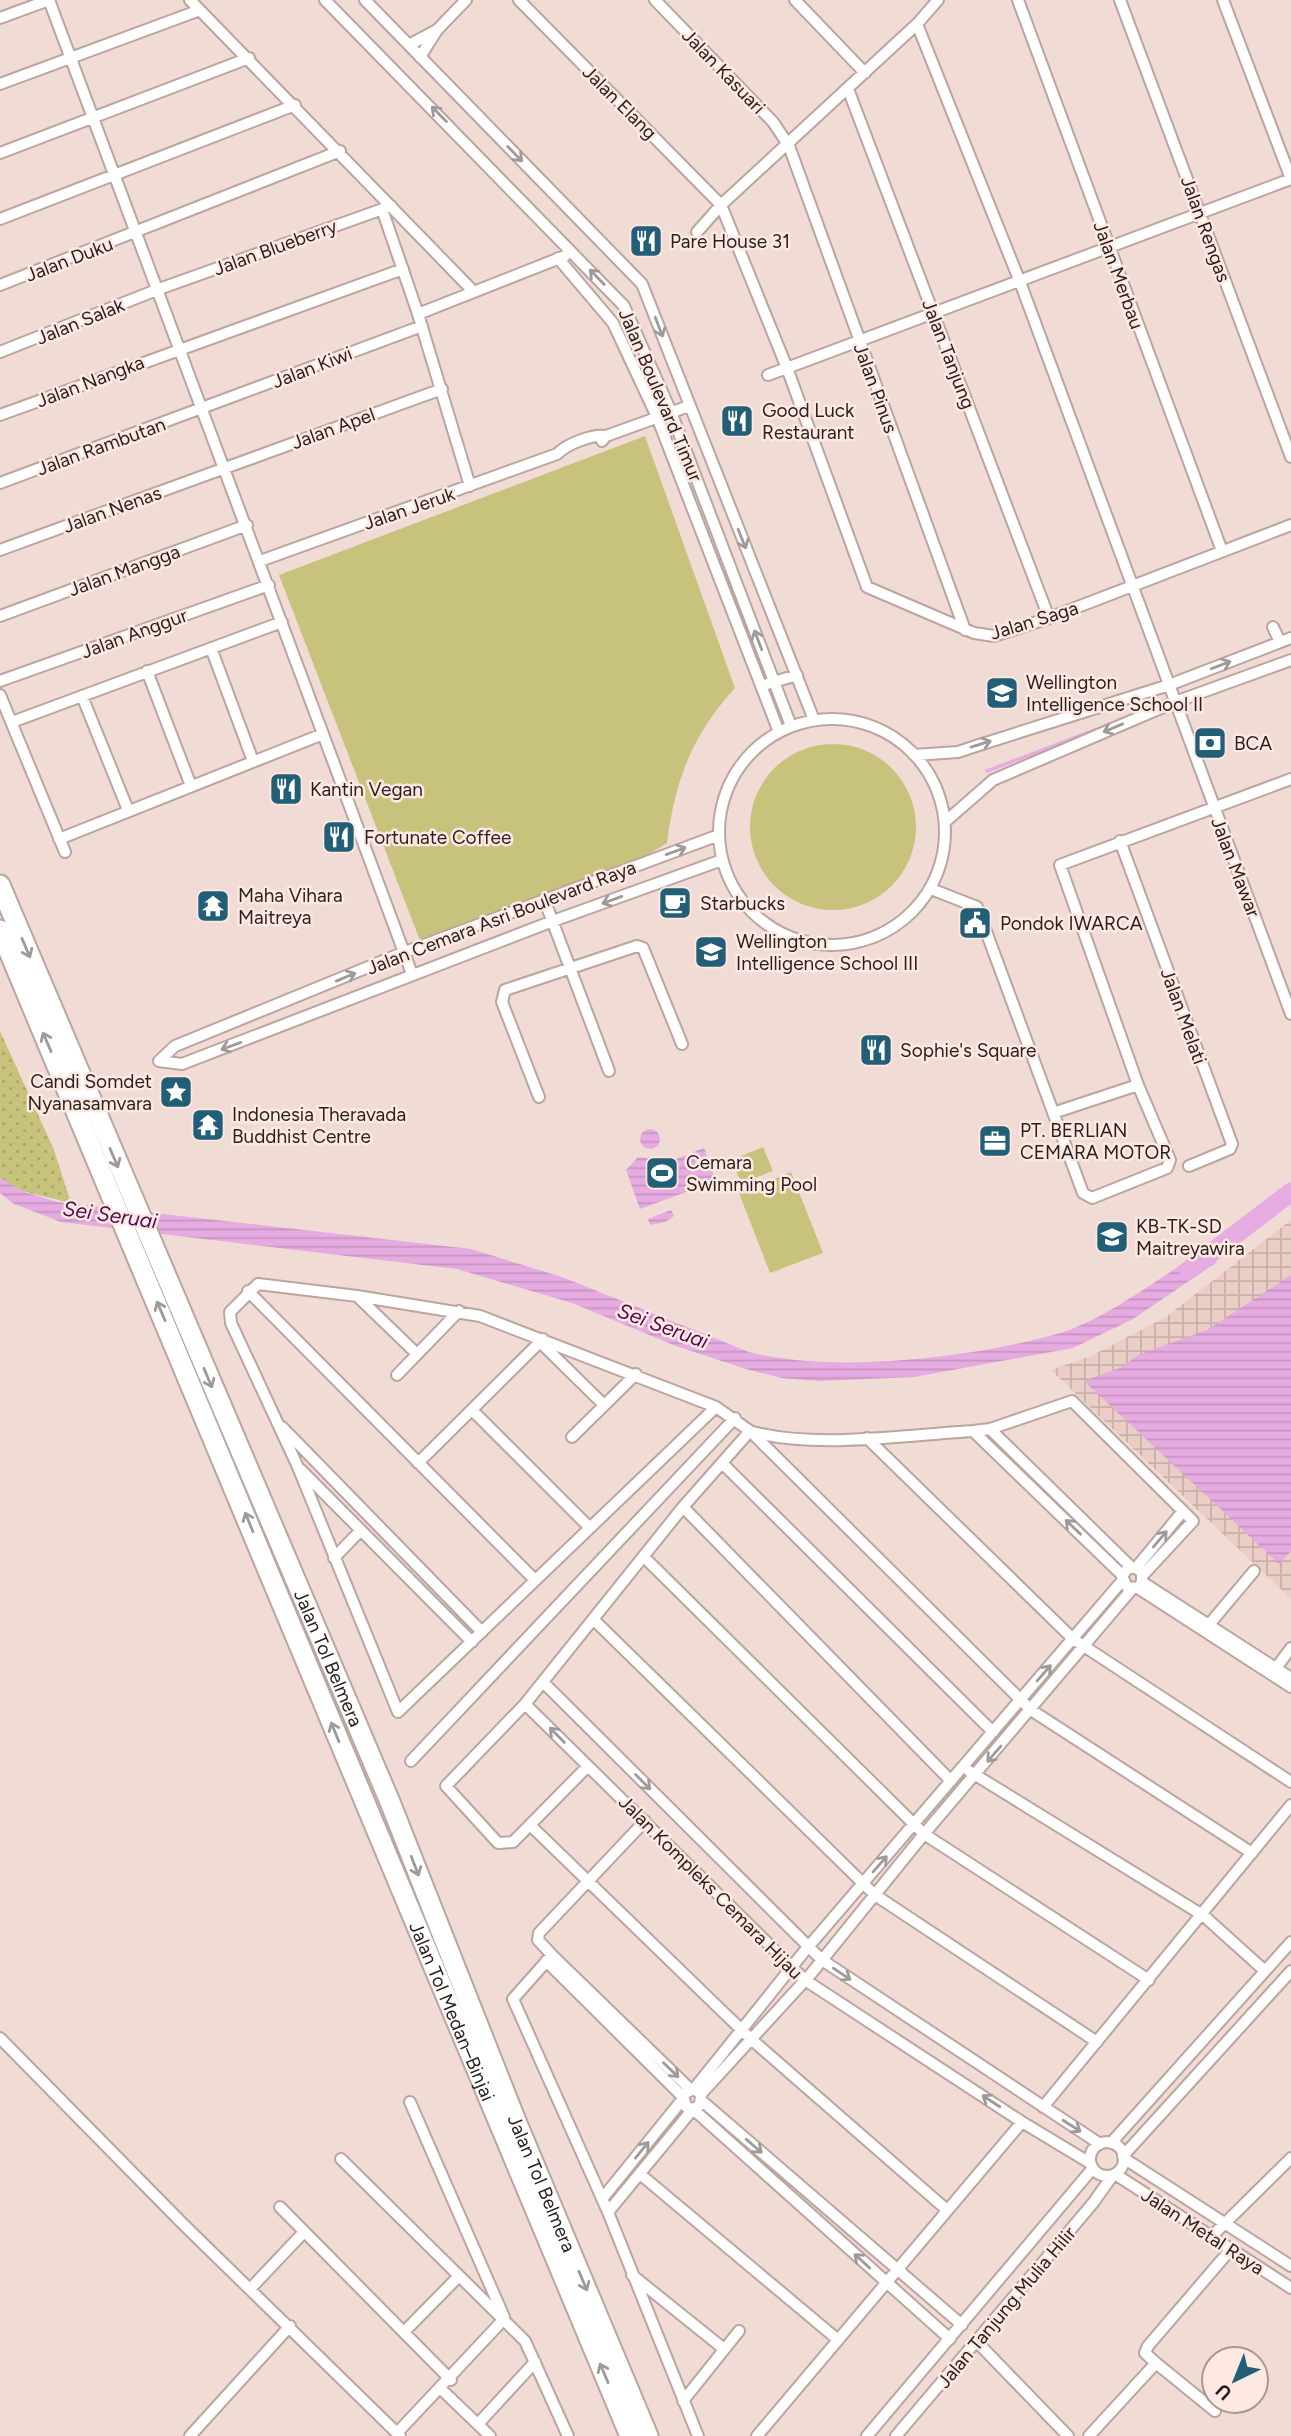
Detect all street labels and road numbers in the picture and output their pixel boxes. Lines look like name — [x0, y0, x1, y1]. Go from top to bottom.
street label: Jalan Kasuari — [677, 24, 770, 119]
street label: Jalan Elang — [578, 60, 662, 144]
street label: Jalan Rengas — [1176, 173, 1235, 285]
street label: Jalan Blueberry — [210, 214, 340, 280]
street label: Jalan Merbau — [1088, 218, 1149, 332]
street label: Jalan Duku — [22, 232, 116, 287]
street label: Jalan Salak — [33, 293, 128, 350]
street label: Jalan Tanjung — [917, 296, 980, 412]
street label: Jalan Boulevard Timur — [614, 305, 708, 486]
street label: Jalan Pinus — [849, 340, 902, 436]
street label: Jalan Kiwi — [269, 342, 355, 393]
street label: Jalan Nangka — [33, 350, 147, 413]
street label: Jalan Apel — [288, 403, 378, 454]
street label: Jalan Rambutan — [34, 412, 169, 480]
street label: Jalan Nenas — [60, 481, 165, 538]
street label: Jalan Jeruk — [360, 482, 459, 535]
street label: Jalan Mangga — [65, 540, 183, 601]
street label: Jalan Saga — [987, 596, 1081, 645]
street label: Jalan Anggur — [78, 603, 191, 663]
street label: Jalan Mawar — [1206, 814, 1265, 921]
street label: Jalan Cemara Asri Boulevard Raya — [363, 855, 639, 980]
street label: Jalan Melati — [1156, 965, 1212, 1067]
street label: Jalan Tol Belmera — [289, 1586, 368, 1730]
street label: Jalan Kompleks Cemara Hijau — [614, 1791, 807, 1984]
street label: Jalan Tol Medan–Binjai — [404, 1918, 500, 2104]
street label: Jalan Tol Belmera — [503, 2111, 581, 2256]
street label: Jalan Metal Raya — [1137, 2183, 1268, 2280]
street label: Jalan Tanjung Mulia Hilir — [932, 2221, 1081, 2393]

